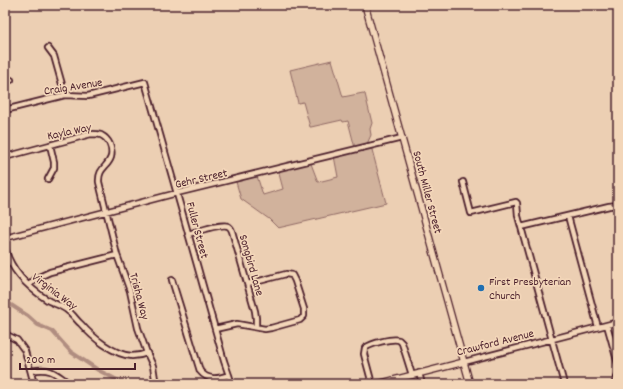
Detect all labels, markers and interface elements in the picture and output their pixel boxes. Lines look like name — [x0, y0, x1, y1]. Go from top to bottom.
street label: Craig Avenue — [43, 74, 104, 100]
street label: Kayla Way — [46, 119, 94, 145]
street label: South Miller Street — [407, 149, 446, 236]
street label: Gehr Street — [174, 165, 230, 194]
street label: Fuller Street — [181, 200, 212, 261]
street label: Songbird Lane — [234, 233, 267, 298]
street label: Virginia Way — [28, 269, 81, 316]
street label: Trisha Way — [124, 271, 153, 323]
place label: First Presbyterian Church — [489, 274, 572, 305]
marker: First Presbyterian Church — [476, 283, 486, 293]
street label: Crawford Avenue — [455, 326, 536, 361]
scale bar — [20, 345, 135, 371]
text: 200 m — [26, 352, 55, 369]

